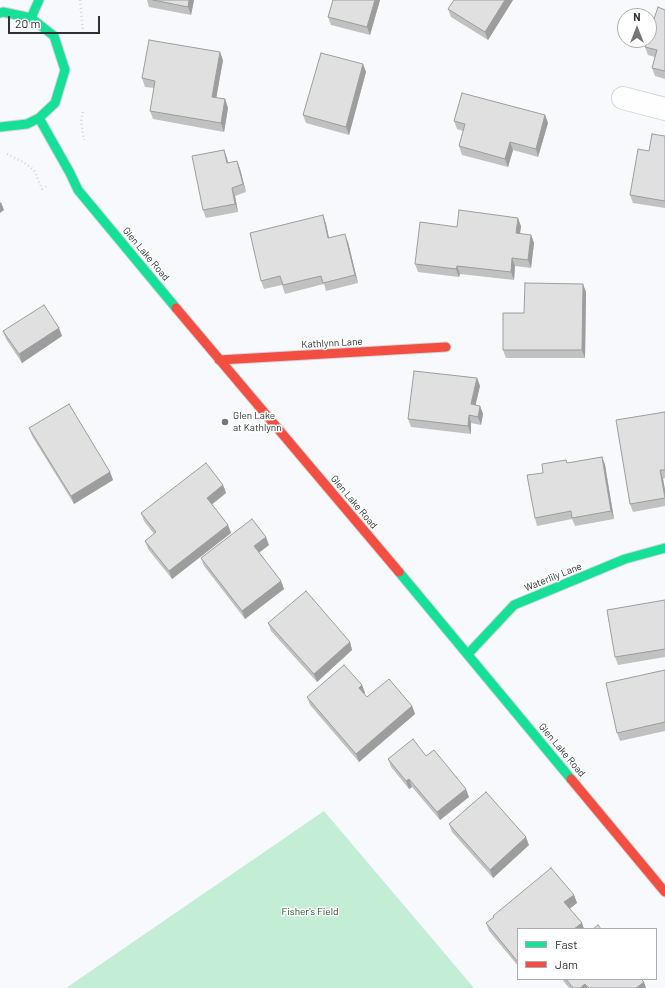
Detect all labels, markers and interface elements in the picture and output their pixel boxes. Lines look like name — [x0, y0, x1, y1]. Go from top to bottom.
scale bar — [10, 8, 102, 34]
north arrow — [617, 8, 657, 48]
text: N — [633, 10, 641, 23]
text: 20 m — [15, 16, 41, 30]
street label: Glen Lake Road — [120, 225, 172, 283]
street label: Kathlynn Lane — [301, 335, 363, 351]
place label: Glen Lake at Kathlynn — [233, 410, 282, 434]
marker: Glen Lake at Kathlynn — [220, 417, 230, 427]
street label: Glen Lake Road — [328, 473, 380, 531]
street label: Waterlily Lane — [522, 560, 584, 594]
street label: Glen Lake Road — [536, 721, 588, 779]
park label: Fisher's Field — [282, 906, 338, 918]
legend — [517, 928, 657, 980]
text: Fast — [555, 937, 578, 951]
text: Jam — [555, 957, 578, 971]

